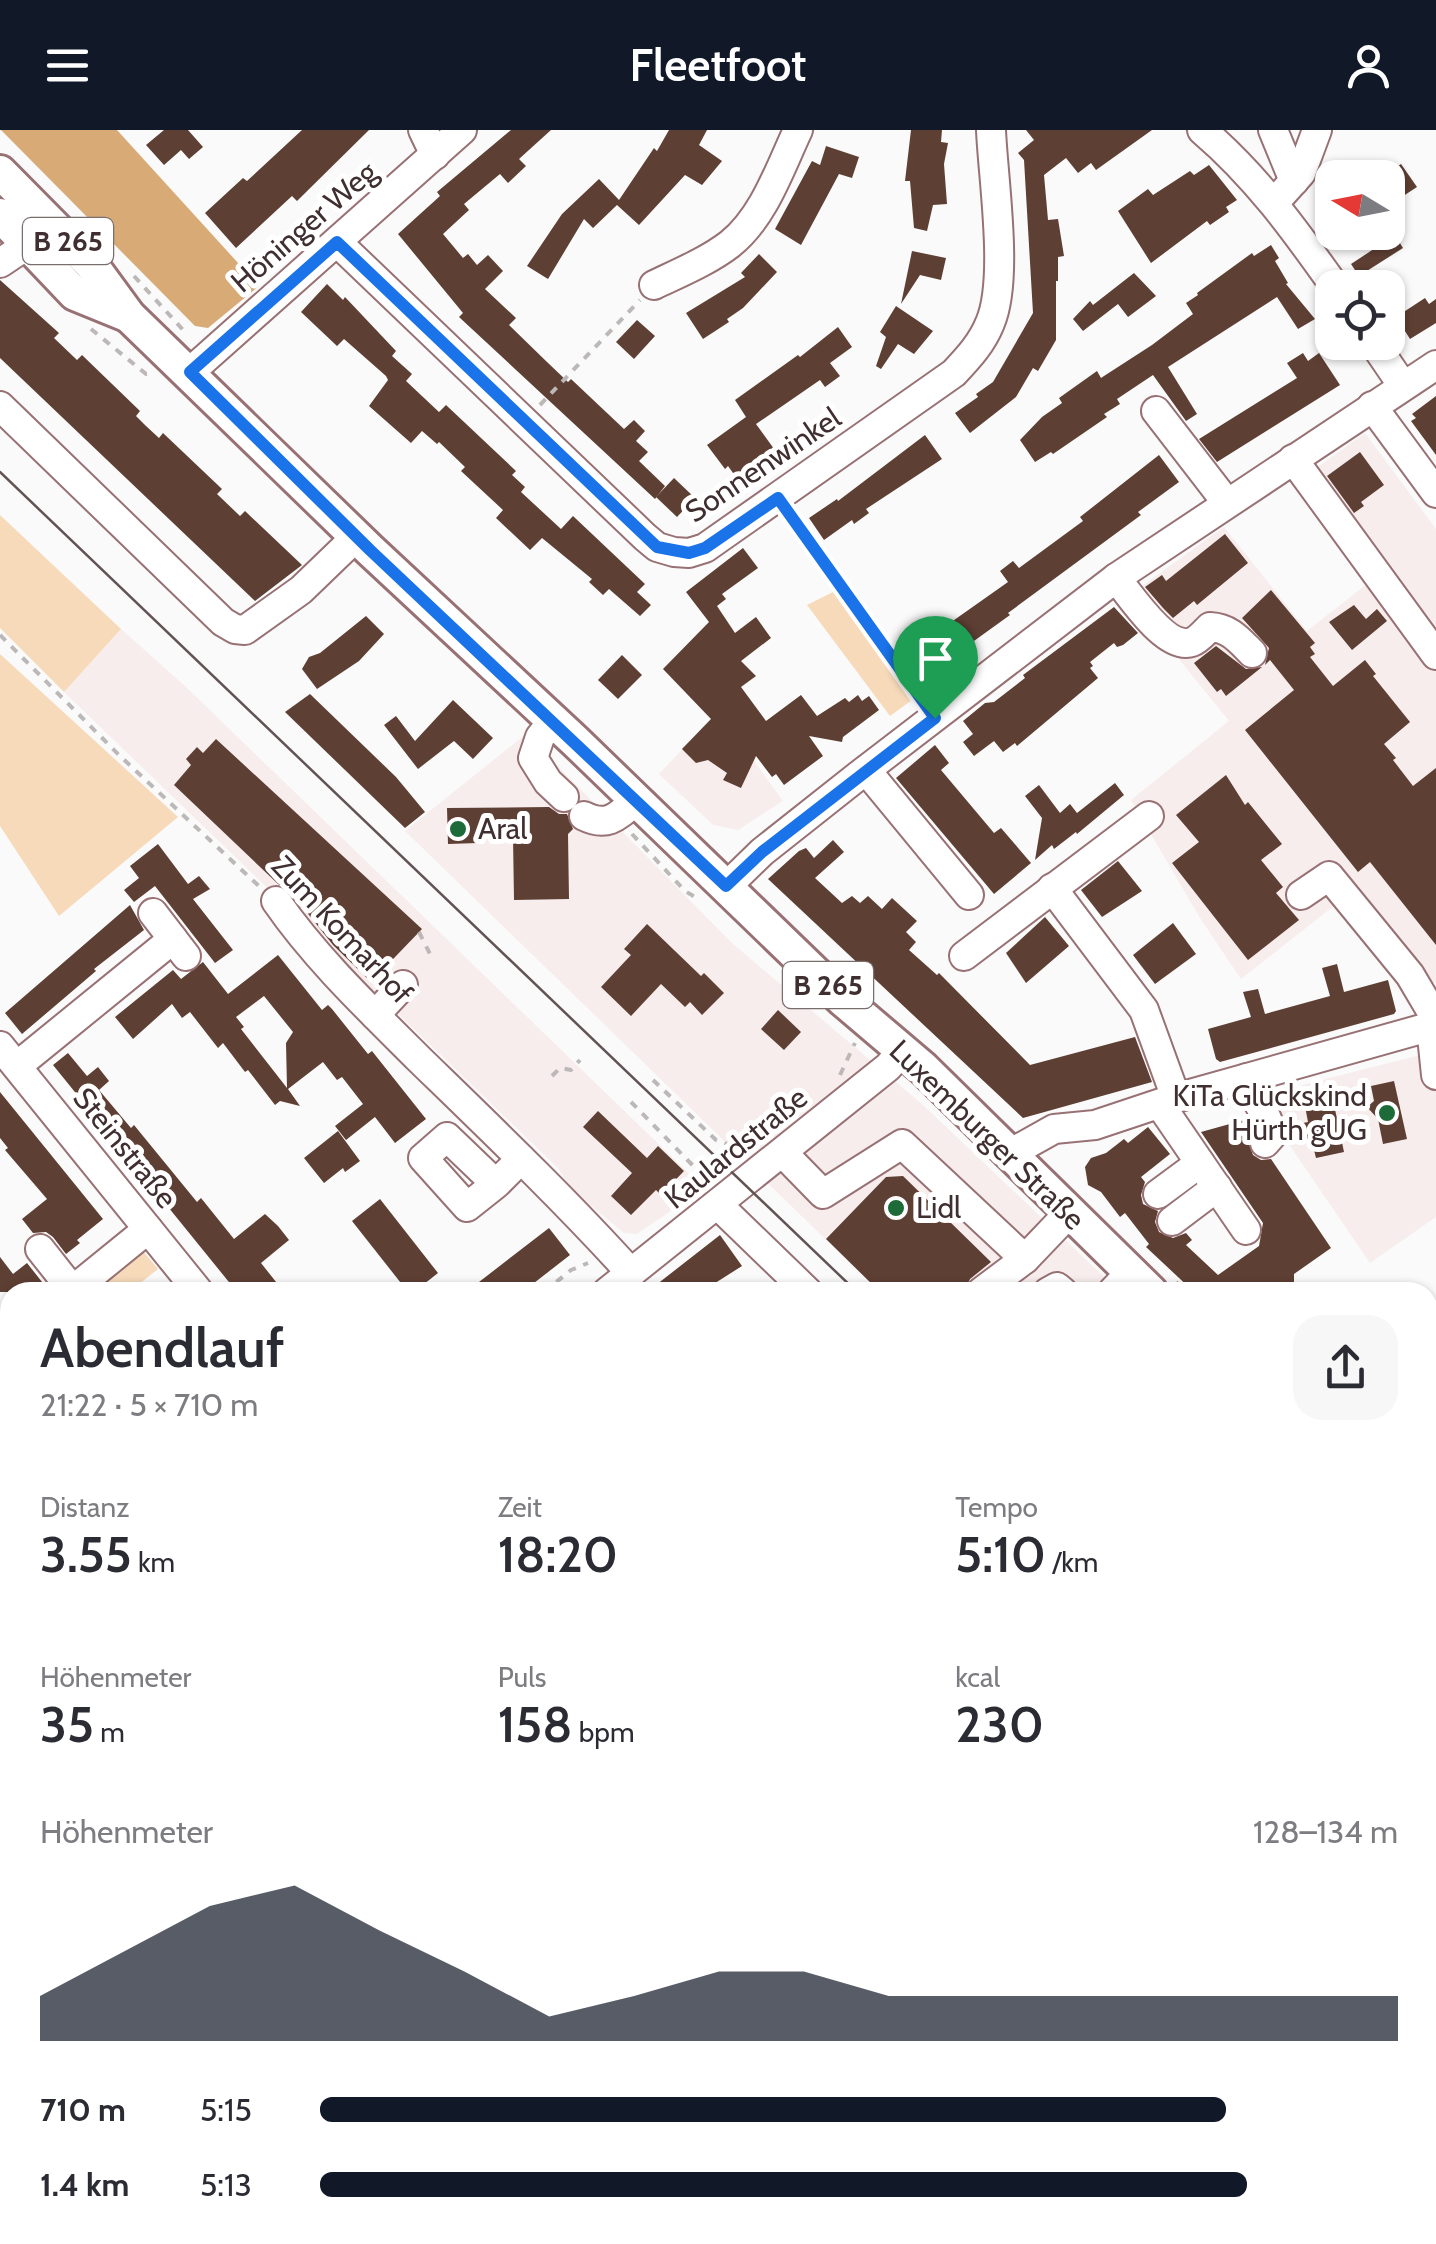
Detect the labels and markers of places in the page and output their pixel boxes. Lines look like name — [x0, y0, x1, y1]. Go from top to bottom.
pin — [893, 616, 978, 719]
place label: Aral — [478, 810, 527, 847]
marker: Aral — [447, 818, 469, 840]
place label: KiTa Glückskind Hürth gUG — [1173, 1077, 1367, 1148]
marker: KiTa Glückskind Hürth gUG — [1376, 1102, 1398, 1124]
place label: Lidl — [916, 1189, 961, 1226]
marker: Lidl — [885, 1197, 907, 1219]

